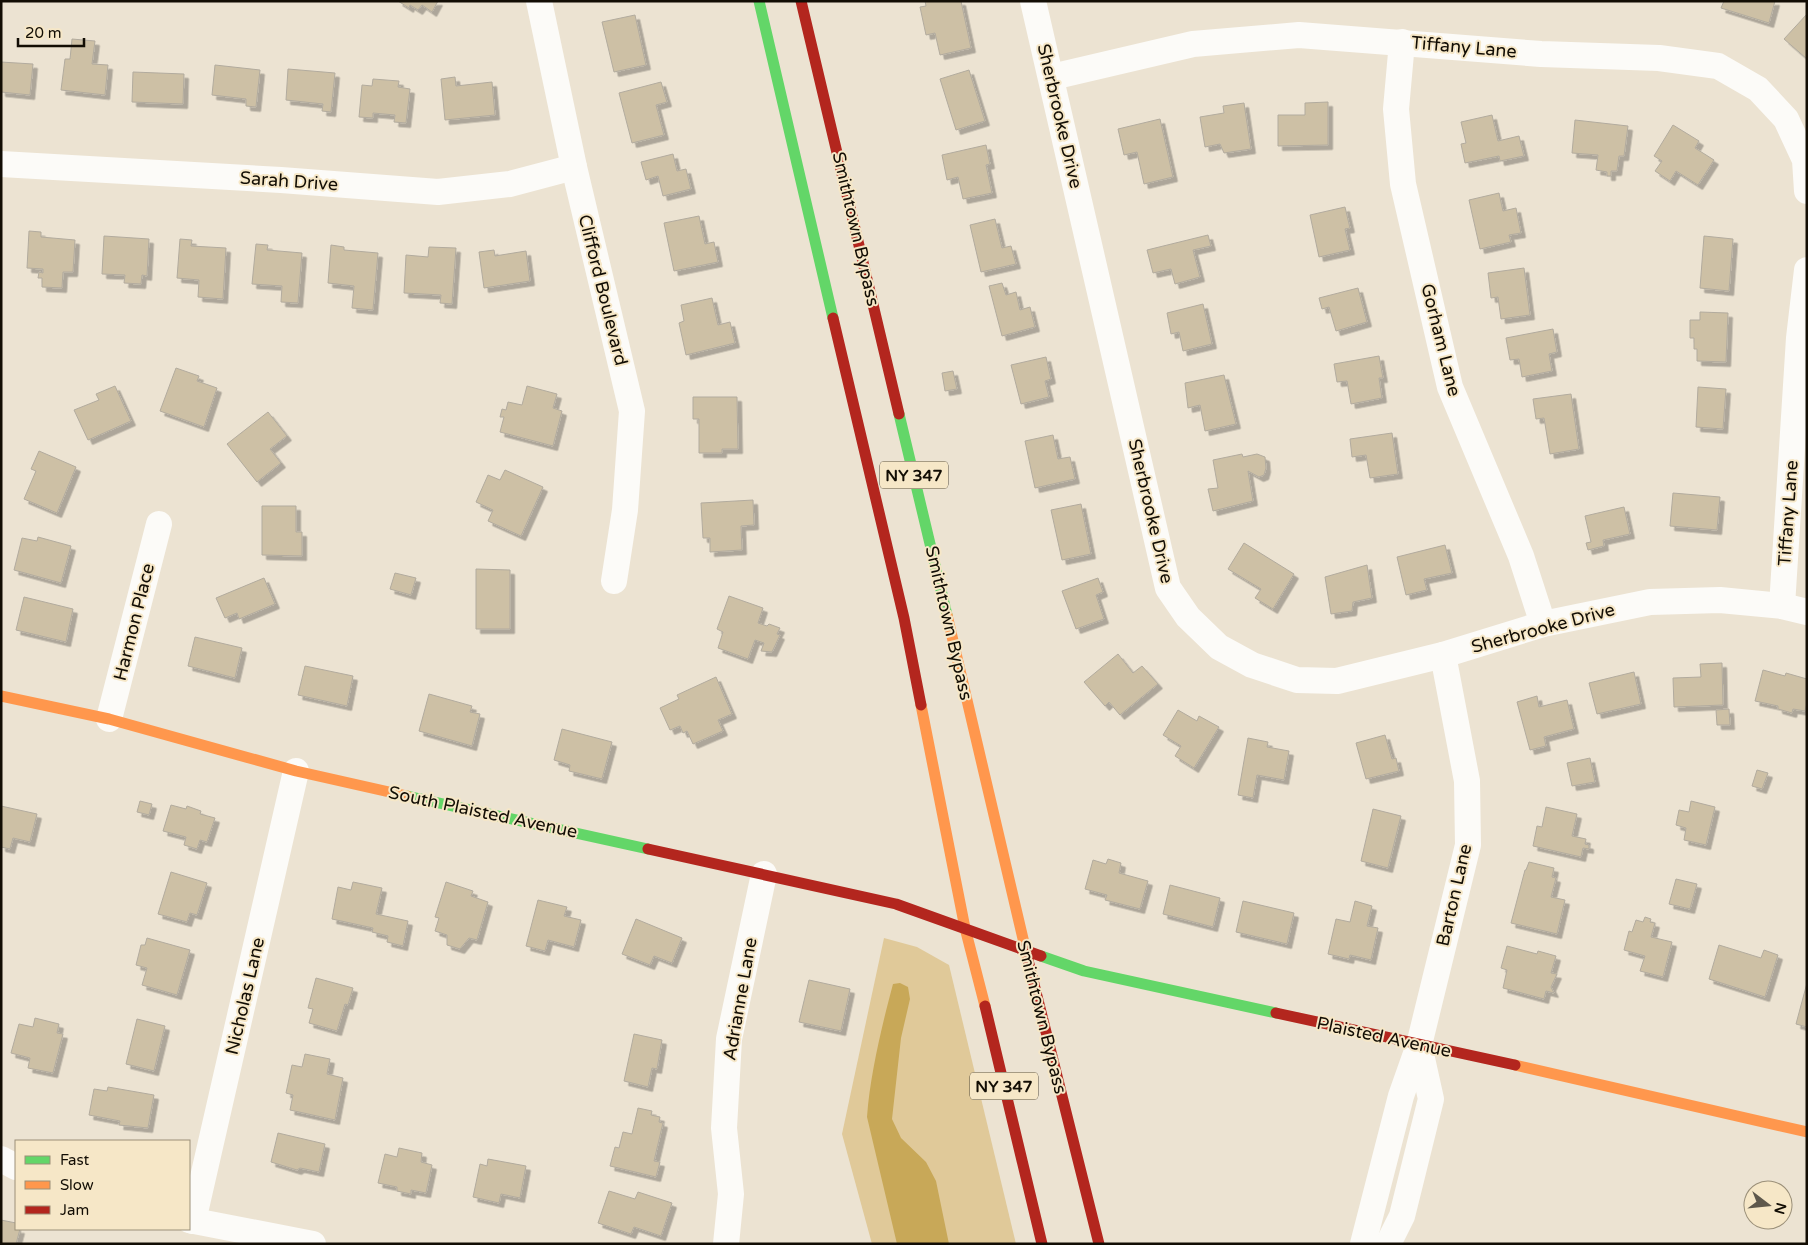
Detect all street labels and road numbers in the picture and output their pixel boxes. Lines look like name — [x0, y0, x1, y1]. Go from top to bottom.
street label: Tiffany Lane — [1410, 31, 1518, 63]
street label: Sherbrooke Drive — [1033, 42, 1087, 190]
street label: Smithtown Bypass — [828, 150, 884, 308]
street label: Sarah Drive — [239, 167, 339, 195]
street label: Clifford Boulevard — [574, 212, 632, 368]
street label: Gorham Lane — [1416, 281, 1466, 399]
street label: Sherbrooke Drive — [1124, 437, 1178, 585]
street label: Tiffany Lane — [1773, 459, 1803, 567]
road number: NY 347 — [880, 462, 948, 488]
street label: Smithtown Bypass — [921, 544, 977, 702]
street label: Harmon Place — [109, 561, 159, 683]
street label: Sherbrooke Drive — [1469, 598, 1617, 658]
street label: South Plaisted Avenue — [387, 781, 579, 843]
street label: Barton Lane — [1432, 842, 1476, 948]
street label: Nicholas Lane — [221, 935, 269, 1057]
street label: Adrianne Lane — [718, 936, 762, 1062]
street label: Smithtown Bypass — [1012, 938, 1072, 1096]
street label: Plaisted Avenue — [1315, 1012, 1453, 1062]
road number: NY 347 — [970, 1072, 1038, 1100]

